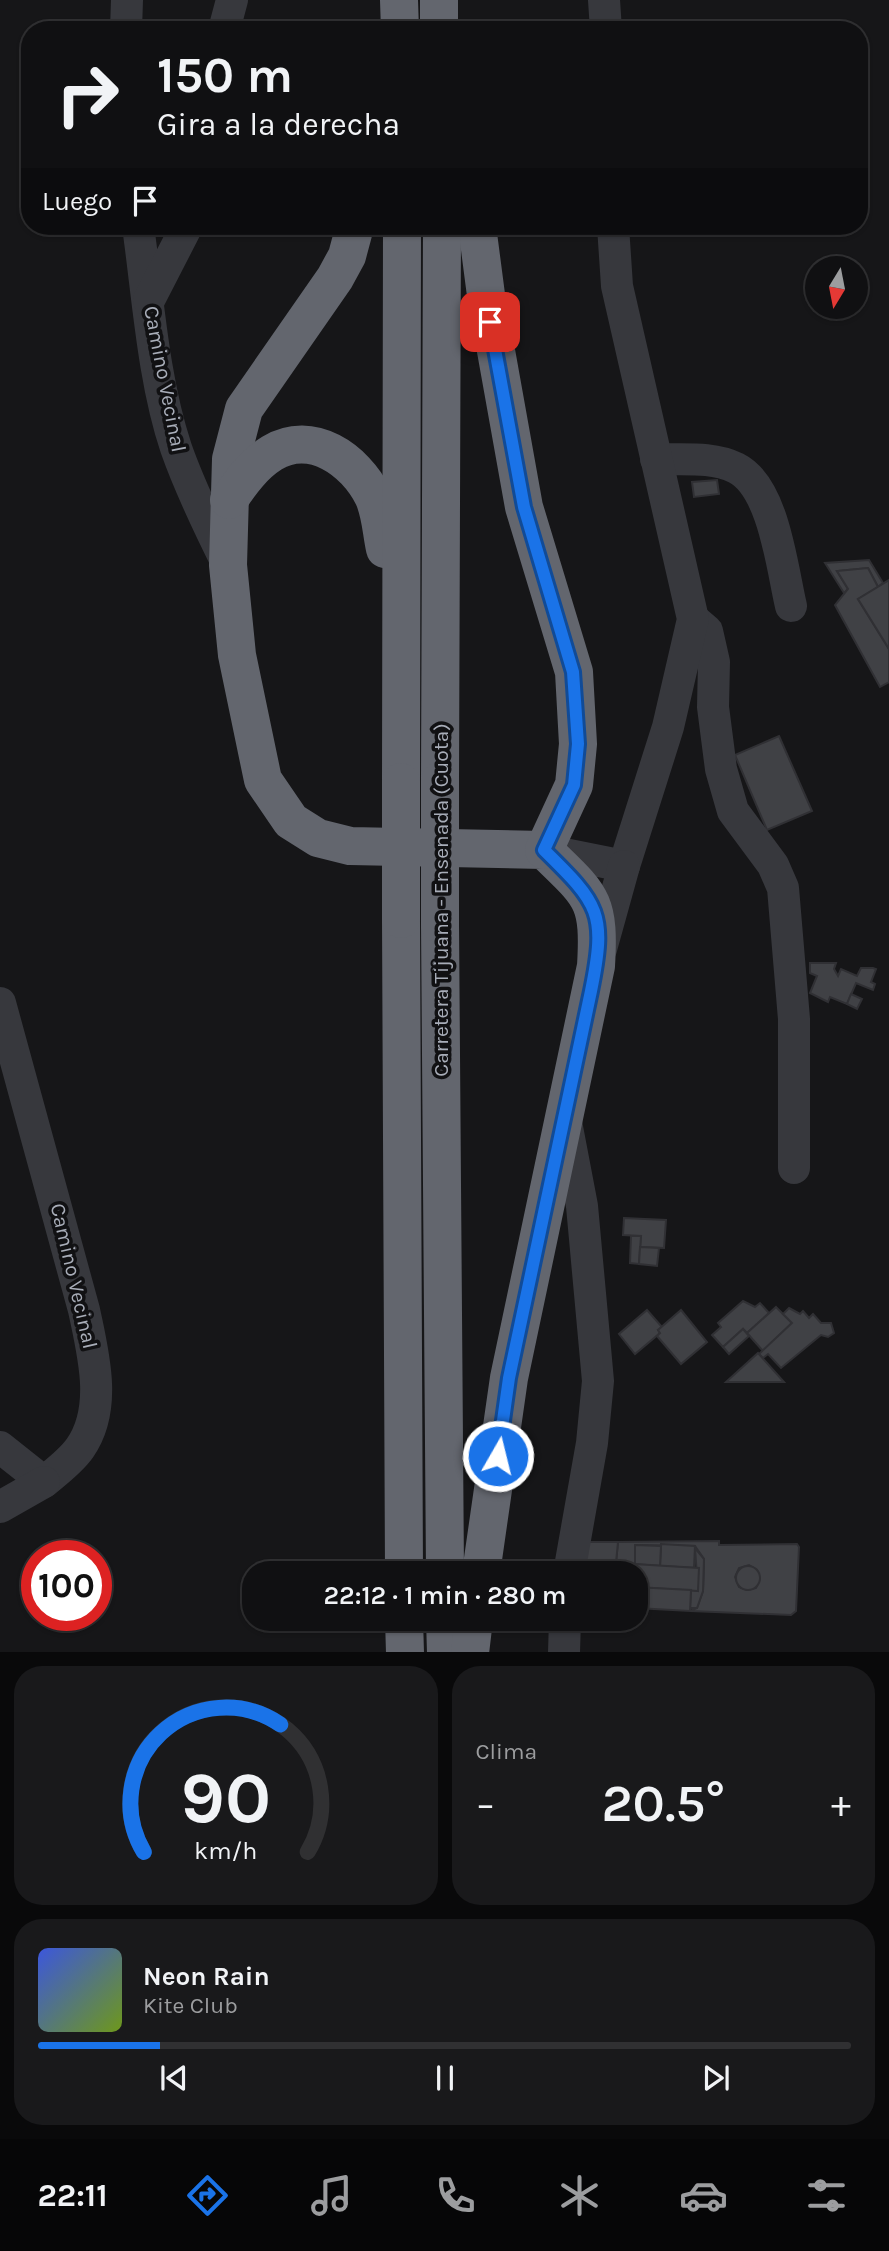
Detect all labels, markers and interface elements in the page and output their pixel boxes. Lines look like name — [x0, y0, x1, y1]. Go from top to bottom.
text: 150 m — [157, 47, 293, 104]
icon: right — [42, 49, 133, 140]
text: Gira a la derecha — [157, 106, 400, 143]
icon: arrive — [126, 182, 164, 220]
text: Luego — [42, 186, 112, 217]
north arrow — [805, 256, 868, 318]
map controls — [805, 256, 868, 319]
pin — [460, 292, 520, 352]
icon: arrive — [471, 303, 509, 341]
street label: Camino Vecinal — [139, 304, 191, 454]
street label: Carretera Tijuana - Ensenada (Cuota) — [429, 723, 453, 1077]
street label: Camino Vecinal — [46, 1201, 102, 1351]
position arrow — [461, 1419, 535, 1493]
speed limit sign: 100 — [21, 1540, 112, 1631]
text: 22:12 · 1 min · 280 m — [324, 1580, 566, 1611]
text: Clima — [476, 1738, 537, 1765]
text: 90 — [181, 1755, 271, 1840]
text: 20.5° — [601, 1773, 725, 1834]
text: − — [476, 1782, 495, 1827]
text: + — [831, 1782, 851, 1827]
text: km/h — [194, 1835, 257, 1864]
text: Neon Rain — [143, 1961, 270, 1992]
text: Kite Club — [143, 1992, 238, 2019]
icon: previous — [155, 2059, 193, 2097]
icon: pause — [426, 2059, 464, 2097]
icon: next — [697, 2059, 735, 2097]
icon: directions — [183, 2171, 232, 2220]
icon: music — [307, 2171, 356, 2220]
icon: phone — [431, 2171, 480, 2220]
icon: climate — [555, 2171, 604, 2220]
icon: car — [679, 2171, 728, 2220]
icon: filters — [802, 2171, 851, 2220]
text: 22:11 — [37, 2177, 108, 2214]

